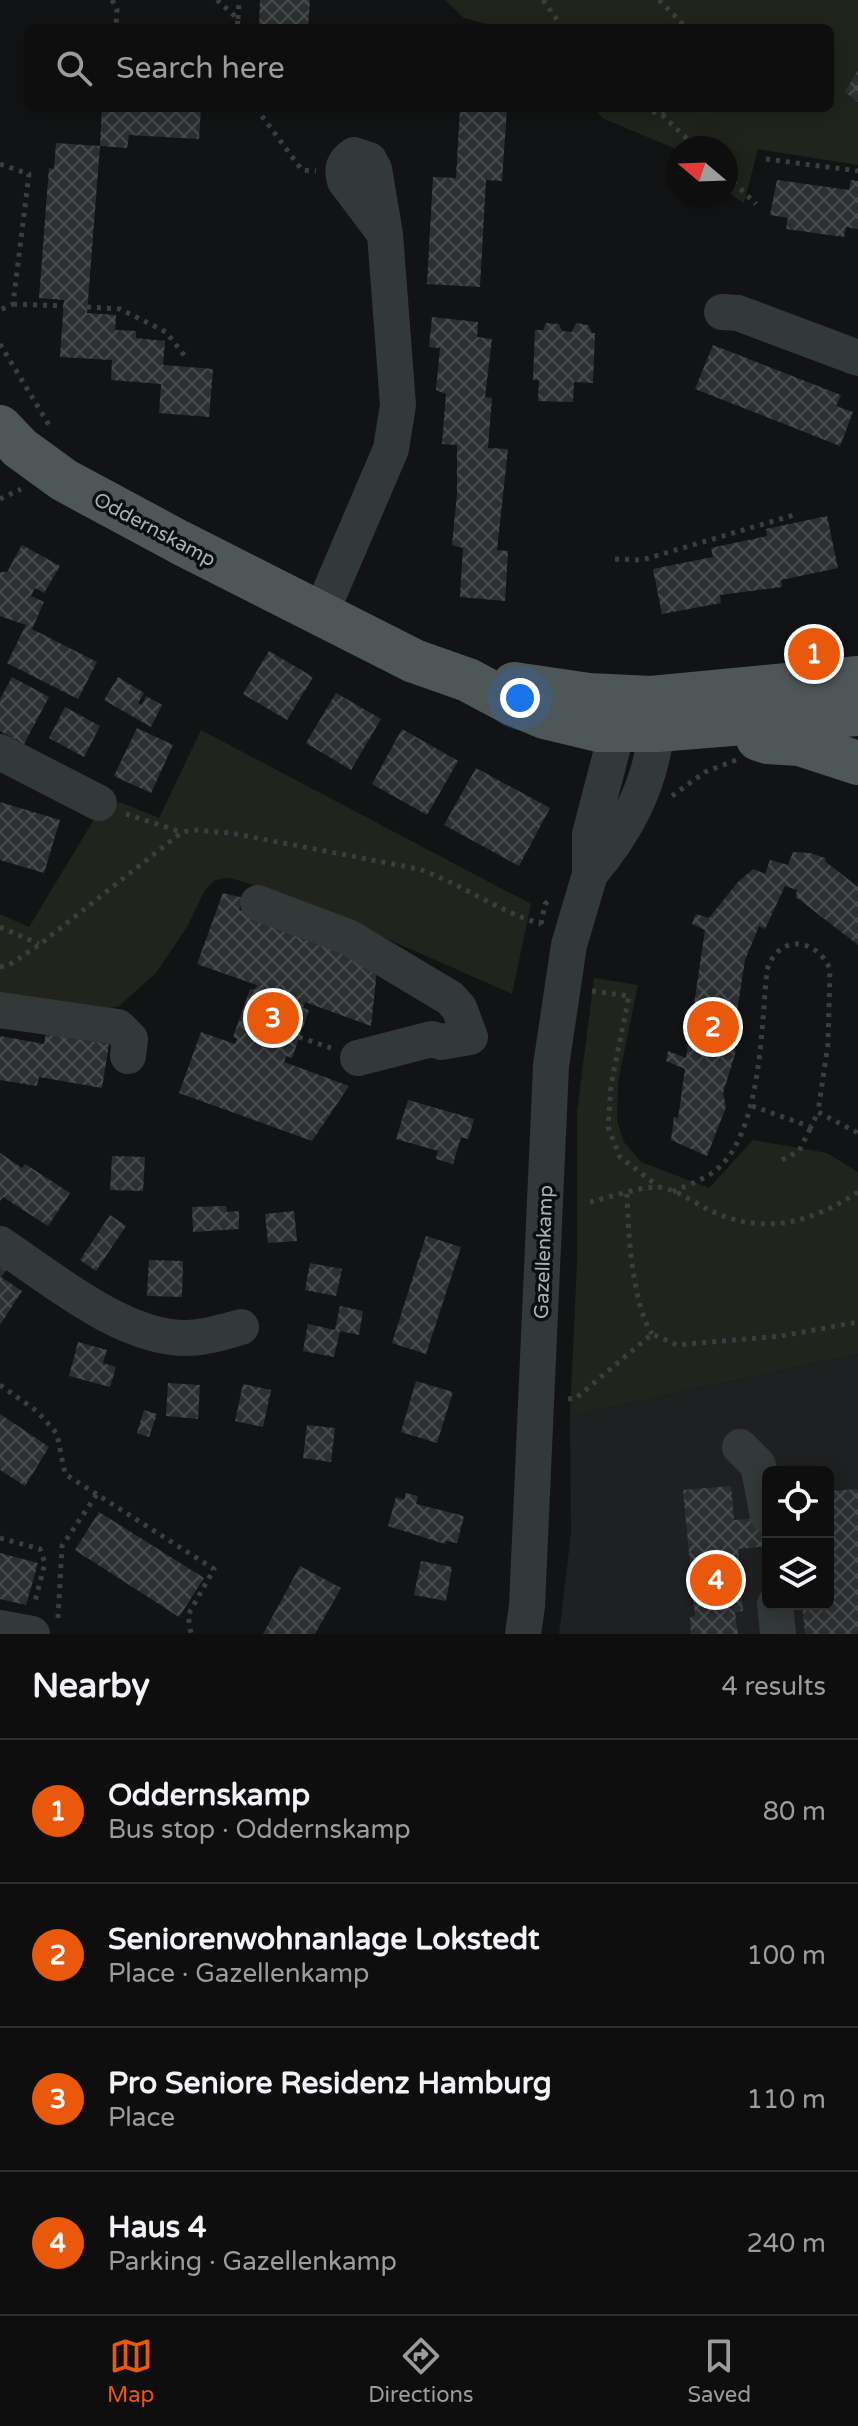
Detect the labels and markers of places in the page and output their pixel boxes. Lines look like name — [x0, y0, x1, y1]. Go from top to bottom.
pin: 1 — [788, 624, 840, 684]
pin: 3 — [247, 988, 299, 1048]
pin: 2 — [687, 997, 739, 1057]
pin: 4 — [690, 1550, 742, 1610]

